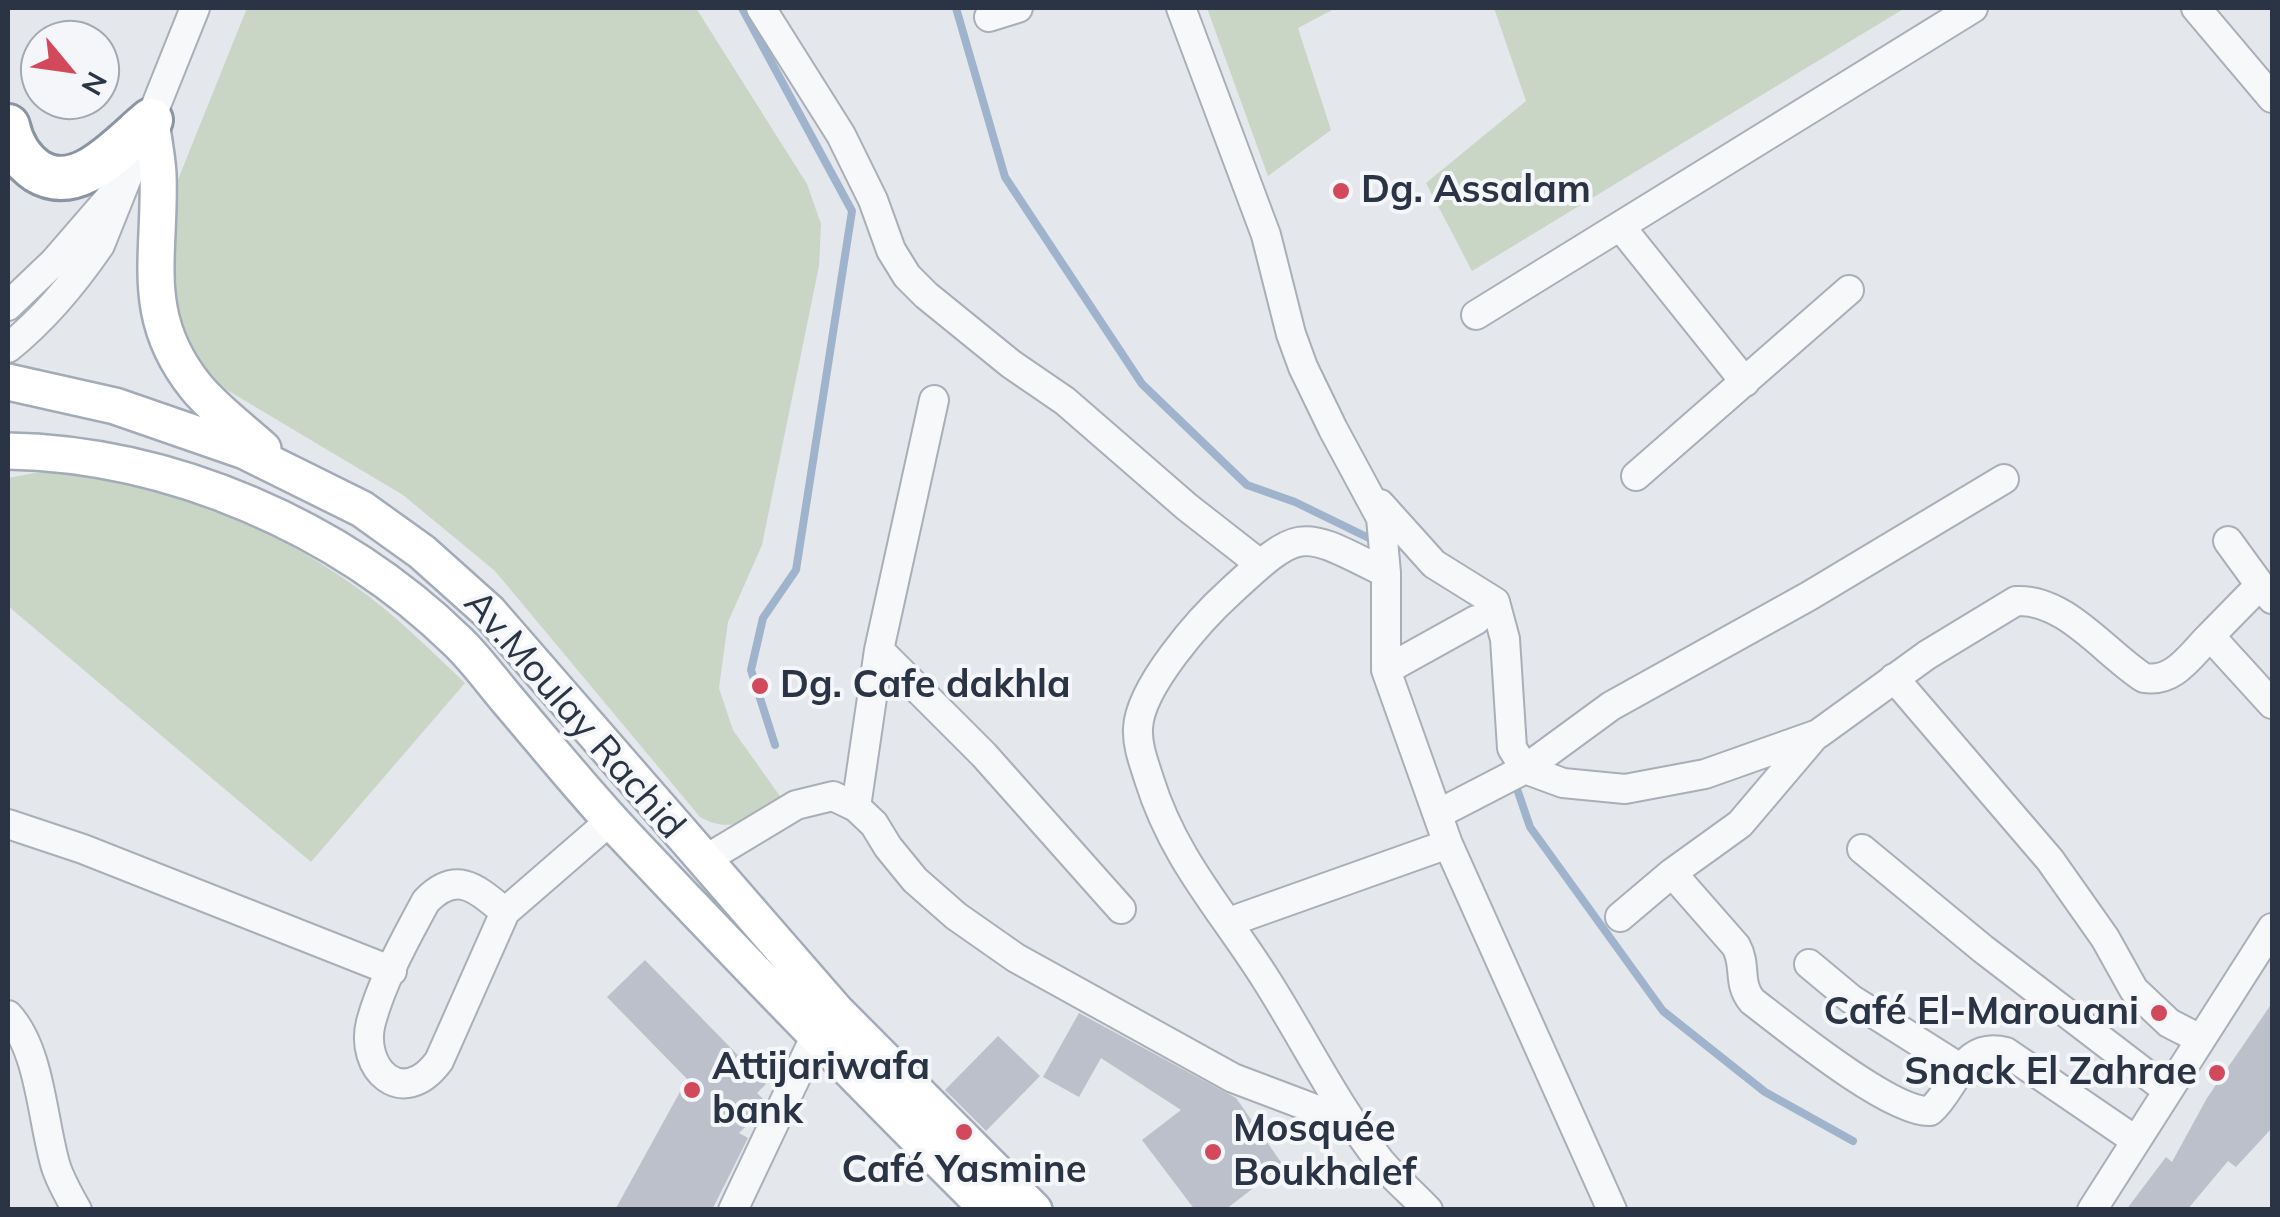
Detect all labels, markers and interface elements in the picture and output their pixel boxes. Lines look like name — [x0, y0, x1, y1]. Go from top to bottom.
north arrow — [20, 20, 120, 120]
text: N — [75, 66, 115, 102]
place label: Dg. Assalam — [1361, 168, 1591, 214]
marker: Dg. Assalam — [1330, 180, 1352, 202]
street label: Av.Moulay Rachid — [454, 582, 694, 848]
place label: Dg. Cafe dakhla — [780, 663, 1071, 709]
marker: Dg. Cafe dakhla — [749, 675, 771, 697]
place label: Café El-Marouani — [1823, 990, 2139, 1036]
marker: Café El-Marouani — [2148, 1002, 2170, 1024]
place label: Attijariwafa bank — [712, 1045, 930, 1134]
place label: Snack El Zahrae — [1904, 1050, 2197, 1096]
marker: Snack El Zahrae — [2206, 1062, 2228, 1084]
marker: Attijariwafa bank — [681, 1079, 703, 1101]
place label: Mosquée Boukhalef — [1233, 1107, 1416, 1196]
marker: Café Yasmine — [953, 1121, 975, 1143]
marker: Mosquée Boukhalef — [1202, 1141, 1224, 1163]
place label: Café Yasmine — [842, 1148, 1086, 1194]

